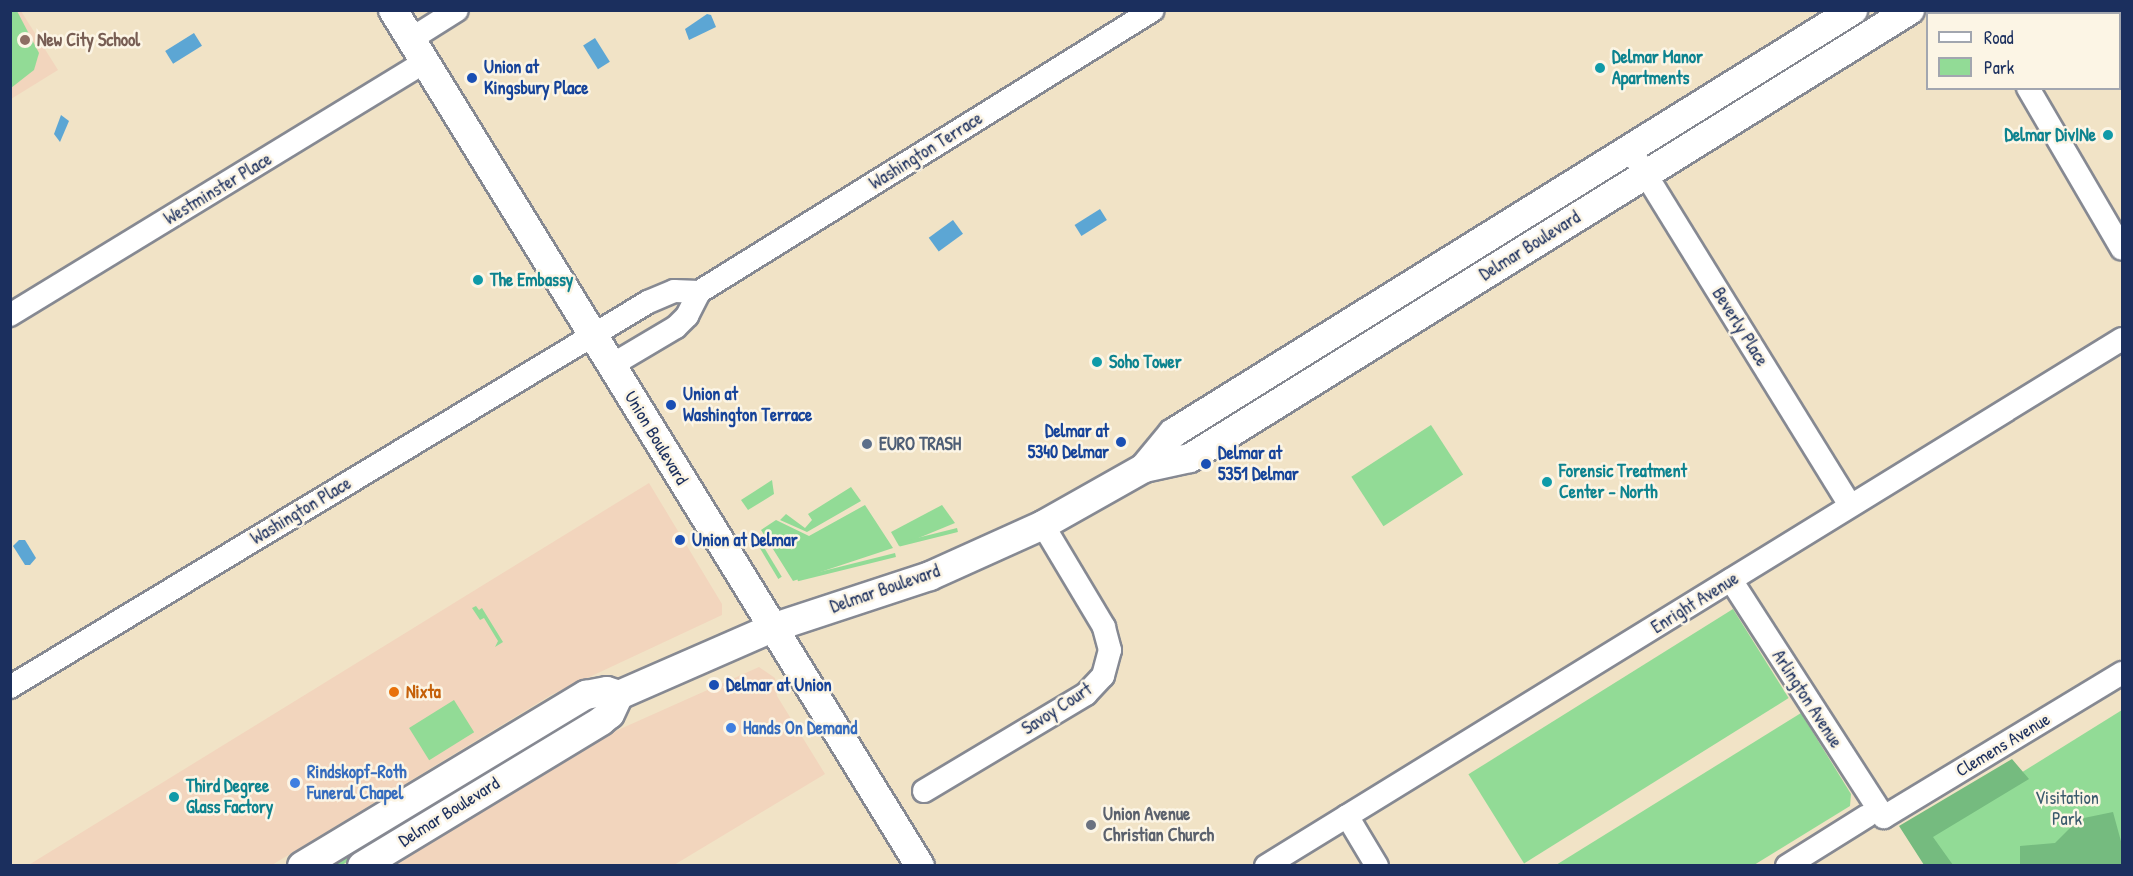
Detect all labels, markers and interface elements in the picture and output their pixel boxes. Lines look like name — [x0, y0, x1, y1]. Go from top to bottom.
legend — [1926, 12, 2121, 90]
text: Road — [1984, 25, 2014, 50]
place label: New City School — [37, 29, 140, 51]
marker: New City School — [18, 33, 32, 47]
place label: Delmar Manor Apartments — [1612, 47, 1703, 90]
text: Park — [1984, 55, 2014, 80]
place label: Union at Kingsbury Place — [484, 57, 588, 100]
marker: Delmar Manor Apartments — [1593, 61, 1607, 75]
marker: Union at Kingsbury Place — [465, 71, 479, 85]
street label: Washington Terrace — [865, 108, 987, 194]
place label: Delmar DivINe — [2004, 124, 2096, 146]
marker: Delmar DivINe — [2101, 128, 2115, 142]
street label: Westminster Place — [160, 148, 276, 230]
street label: Delmar Boulevard — [1476, 206, 1584, 286]
place label: The Embassy — [490, 269, 573, 291]
marker: The Embassy — [471, 273, 485, 287]
street label: Beverly Place — [1707, 284, 1773, 370]
place label: Soho Tower — [1109, 351, 1182, 373]
marker: Soho Tower — [1090, 355, 1104, 369]
place label: Union at Washington Terrace — [683, 384, 812, 426]
street label: Union Boulevard — [620, 387, 692, 489]
marker: Union at Washington Terrace — [664, 398, 678, 412]
place label: Delmar at 5340 Delmar — [1028, 421, 1109, 464]
place label: EURO TRASH — [879, 433, 961, 455]
marker: Delmar at 5340 Delmar — [1114, 435, 1128, 449]
marker: EURO TRASH — [860, 437, 874, 451]
place label: Delmar at 5351 Delmar — [1218, 443, 1299, 486]
marker: Delmar at 5351 Delmar — [1199, 457, 1213, 471]
place label: Forensic Treatment Center - North — [1559, 461, 1687, 504]
street label: Washington Place — [247, 473, 355, 549]
marker: Forensic Treatment Center - North — [1540, 475, 1554, 489]
place label: Union at Delmar — [692, 529, 798, 551]
marker: Union at Delmar — [673, 533, 687, 547]
street label: Delmar Boulevard — [827, 560, 943, 618]
street label: Enright Avenue — [1647, 568, 1743, 638]
street label: Arlington Avenue — [1767, 646, 1847, 752]
place label: Delmar at Union — [726, 674, 832, 696]
marker: Delmar at Union — [707, 678, 721, 692]
street label: Savoy Court — [1018, 678, 1096, 740]
place label: Nixta — [406, 681, 441, 703]
marker: Nixta — [387, 685, 401, 699]
street label: Clemens Avenue — [1952, 708, 2054, 782]
place label: Hands On Demand — [743, 717, 857, 739]
marker: Hands On Demand — [724, 721, 738, 735]
place label: Rindskopf-Roth Funeral Chapel — [307, 762, 407, 804]
street label: Delmar Boulevard — [395, 772, 503, 852]
place label: Third Degree Glass Factory — [186, 776, 273, 818]
marker: Rindskopf-Roth Funeral Chapel — [288, 776, 302, 790]
park label: Visitation Park — [2035, 788, 2099, 830]
marker: Third Degree Glass Factory — [167, 790, 181, 804]
place label: Union Avenue Christian Church — [1103, 804, 1214, 846]
marker: Union Avenue Christian Church — [1084, 818, 1098, 832]

